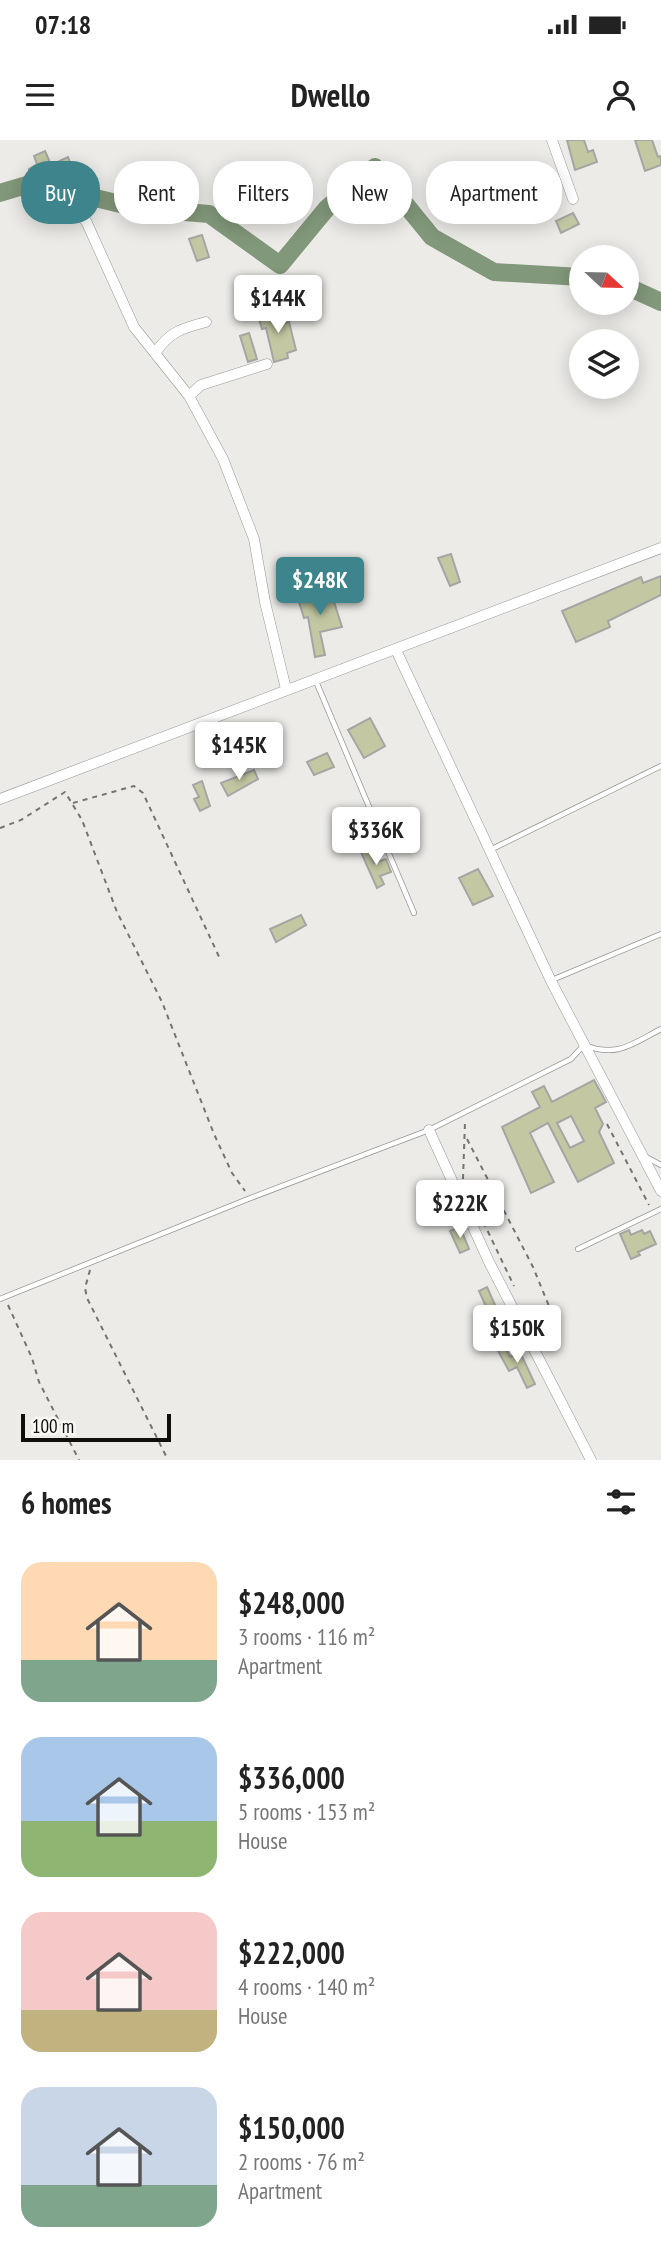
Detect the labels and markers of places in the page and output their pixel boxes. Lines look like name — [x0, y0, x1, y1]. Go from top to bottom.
pin: $144K — [229, 276, 327, 335]
pin: $248K — [271, 558, 369, 617]
pin: $145K — [190, 722, 288, 782]
pin: $336K — [327, 808, 425, 867]
pin: $222K — [411, 1180, 509, 1240]
pin: $150K — [468, 1306, 566, 1365]

